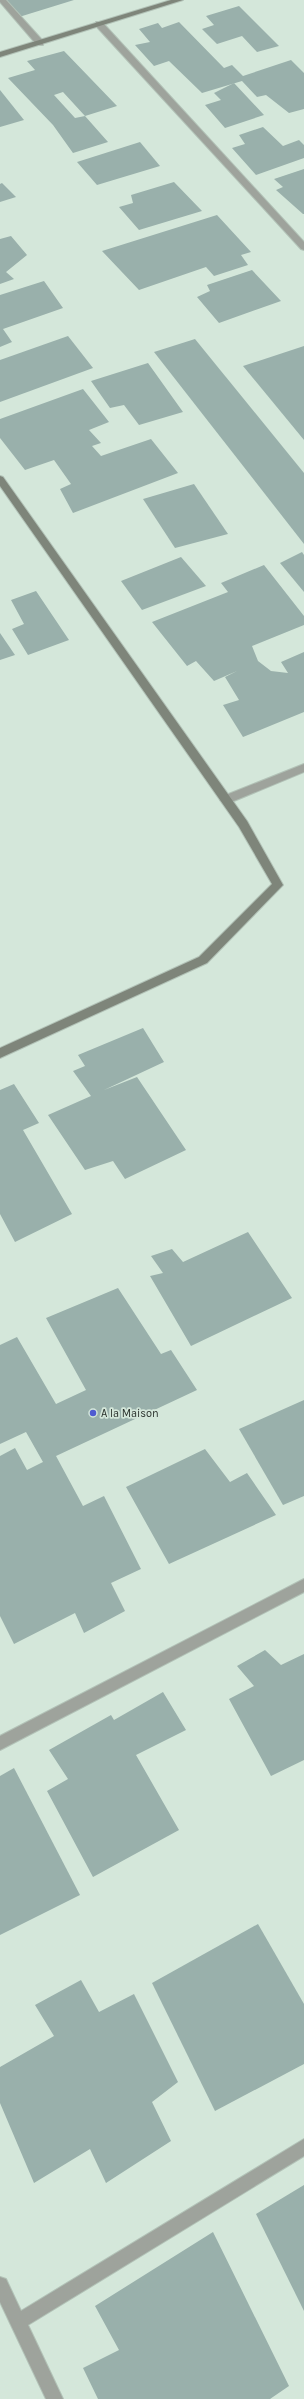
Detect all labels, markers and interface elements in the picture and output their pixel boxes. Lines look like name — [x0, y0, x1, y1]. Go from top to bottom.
place label: A la Maison — [101, 1407, 159, 1420]
marker: A la Maison — [88, 1408, 98, 1418]

